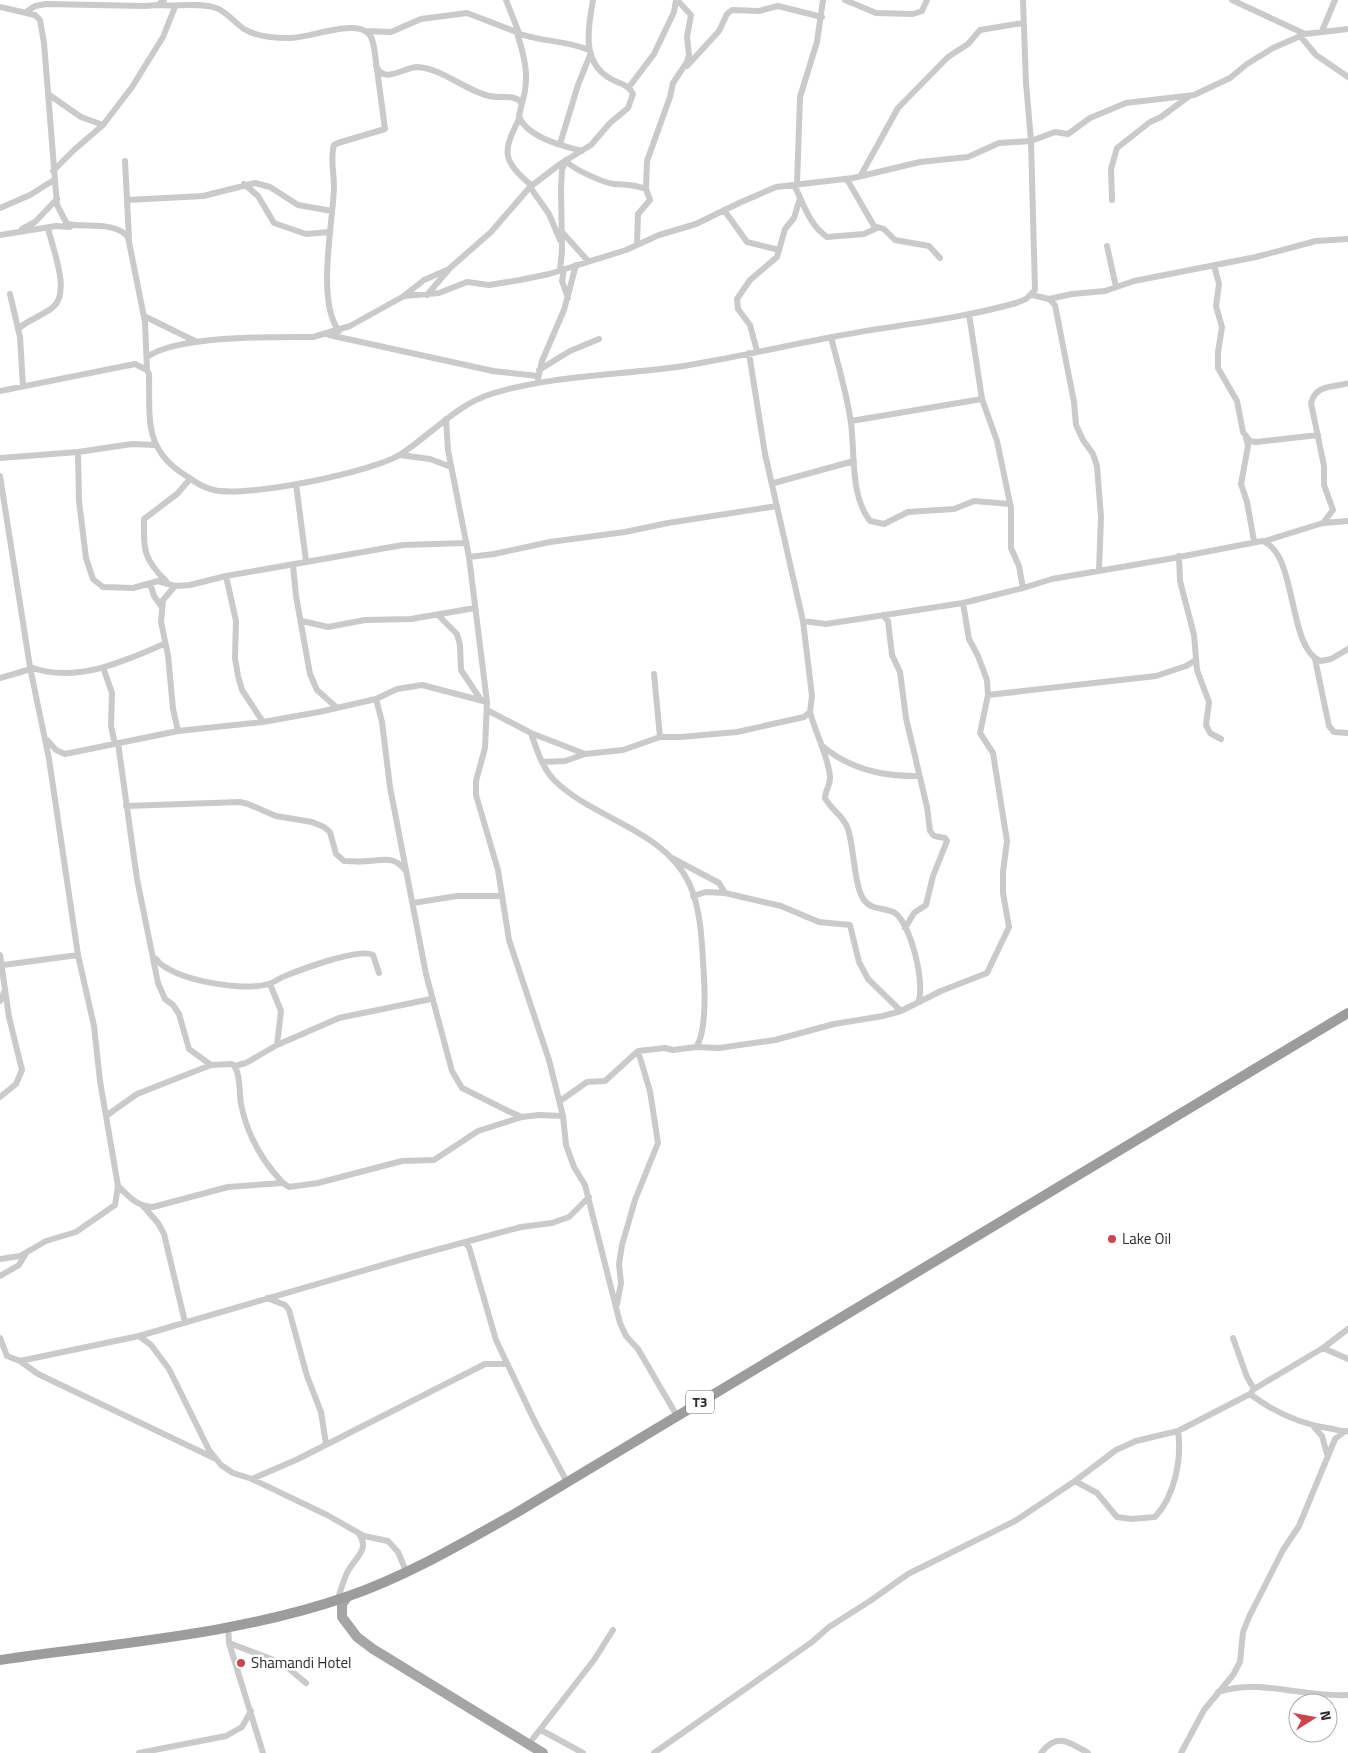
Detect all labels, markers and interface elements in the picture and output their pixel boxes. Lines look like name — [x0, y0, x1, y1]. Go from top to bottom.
place label: Lake Oil — [1122, 1227, 1171, 1250]
marker: Lake Oil — [1106, 1233, 1118, 1245]
road number: T3 — [686, 1390, 714, 1414]
place label: Shamandi Hotel — [251, 1651, 352, 1674]
marker: Shamandi Hotel — [235, 1657, 247, 1669]
north arrow — [1288, 1693, 1338, 1743]
text: N — [1315, 1709, 1337, 1722]

